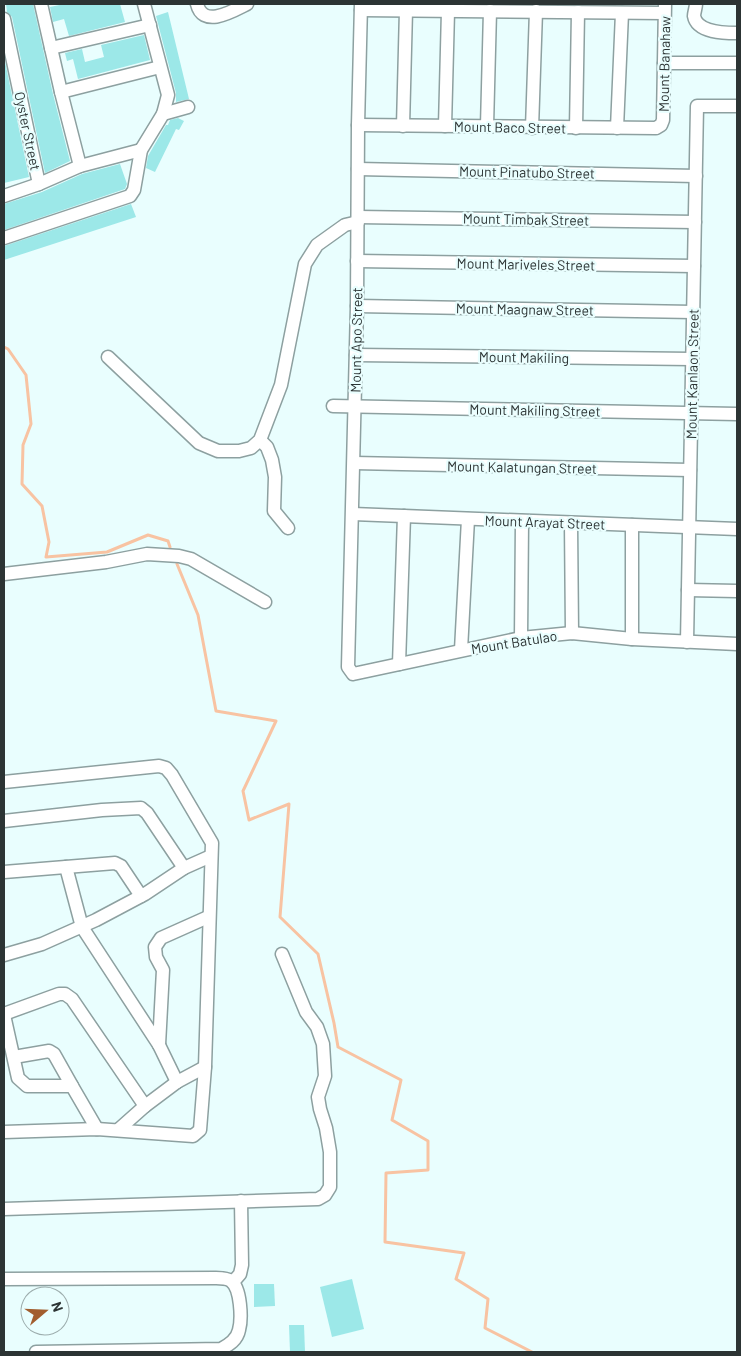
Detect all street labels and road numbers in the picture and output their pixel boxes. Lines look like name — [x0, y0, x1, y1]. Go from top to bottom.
street label: Mount Banahaw — [655, 16, 673, 112]
street label: Oyster Street — [11, 90, 45, 172]
street label: Mount Baco Street — [454, 118, 566, 136]
street label: Mount Pinatubo Street — [459, 162, 595, 182]
street label: Mount Timbak Street — [463, 209, 589, 229]
street label: Mount Mariveles Street — [457, 254, 595, 274]
street label: Mount Apo Street — [347, 287, 365, 393]
street label: Mount Maagnaw Street — [456, 299, 594, 319]
street label: Mount Kanlaon Street — [682, 309, 702, 439]
street label: Mount Makiling — [479, 348, 569, 366]
street label: Mount Makiling Street — [469, 400, 601, 420]
street label: Mount Kalatungan Street — [447, 457, 597, 477]
street label: Mount Arayat Street — [484, 511, 606, 533]
street label: Mount Batulao — [470, 627, 558, 657]

